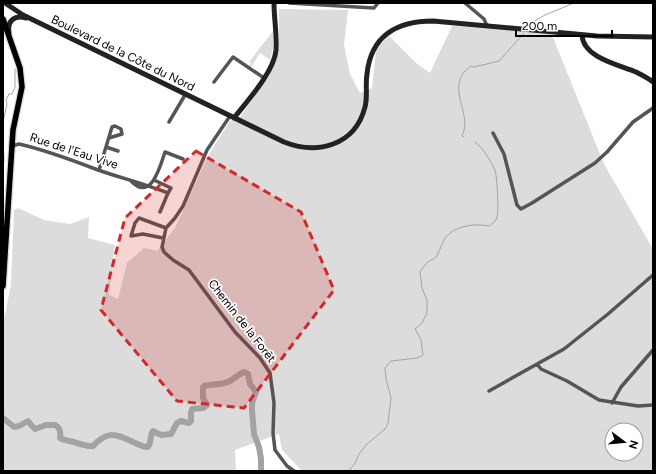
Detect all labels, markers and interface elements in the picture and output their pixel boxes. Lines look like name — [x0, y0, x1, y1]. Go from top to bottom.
street label: Boulevard de la Côte du Nord — [49, 12, 197, 94]
scale bar — [516, 12, 612, 38]
text: 200 m — [522, 19, 557, 33]
street label: Rue de l'Eau Vive — [28, 130, 120, 172]
street label: Chemin de la Forêt — [205, 277, 279, 366]
north arrow — [604, 422, 644, 462]
text: N — [626, 439, 641, 451]

